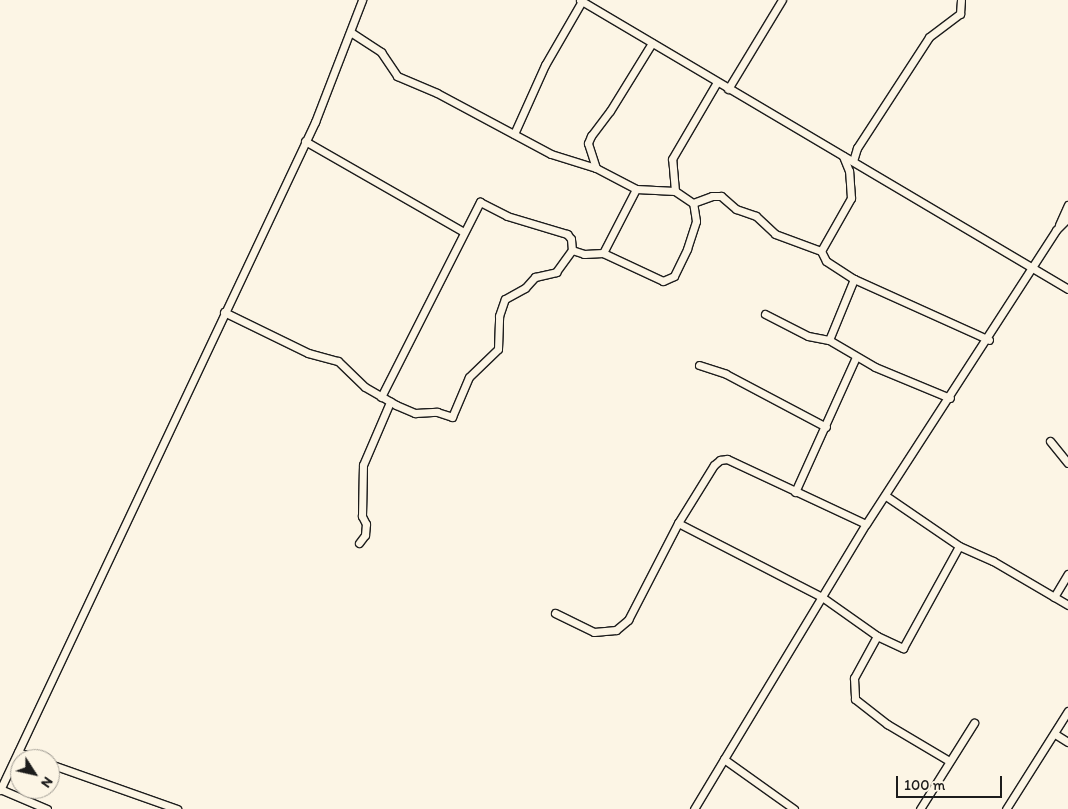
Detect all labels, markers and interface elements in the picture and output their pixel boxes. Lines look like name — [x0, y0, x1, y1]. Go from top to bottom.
north arrow — [10, 749, 60, 799]
scale bar — [898, 766, 1004, 798]
text: N — [37, 774, 57, 791]
text: 100 m — [904, 776, 945, 794]

